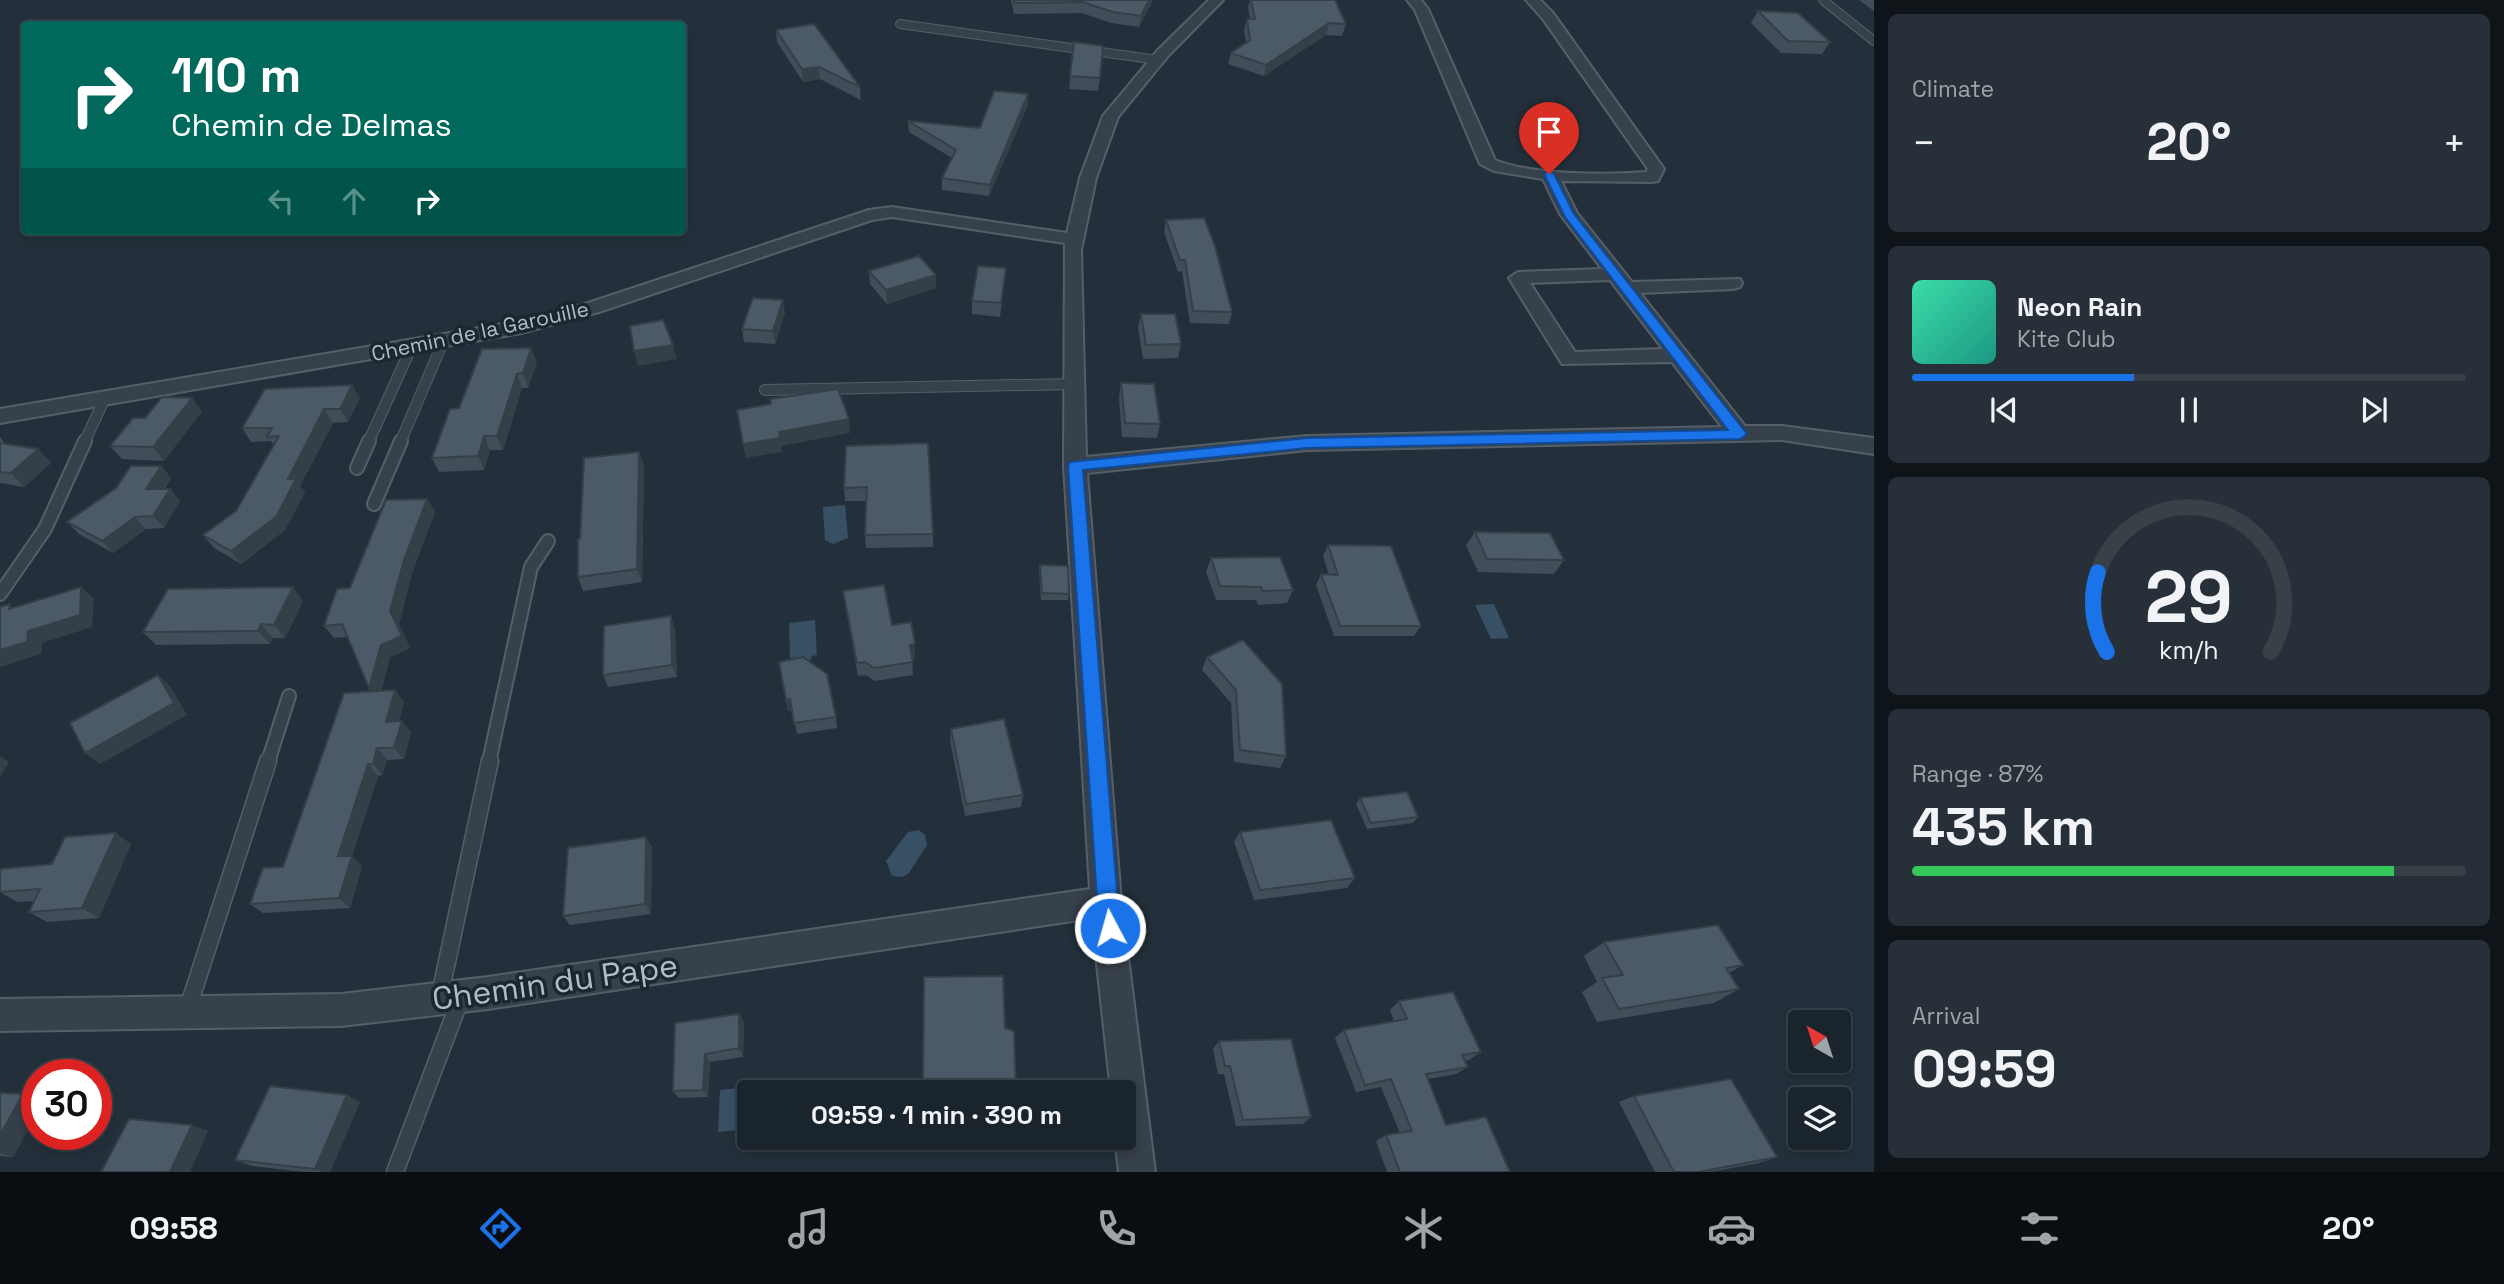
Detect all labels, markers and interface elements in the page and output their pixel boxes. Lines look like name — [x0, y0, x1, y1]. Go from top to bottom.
text: 110 m — [171, 44, 301, 106]
icon: right — [56, 49, 147, 140]
text: Climate — [1912, 74, 1994, 104]
pin — [1519, 102, 1579, 174]
text: Chemin de Delmas — [171, 105, 452, 145]
text: 20° — [2146, 109, 2232, 175]
icon: arrive — [1530, 113, 1568, 151]
text: − — [1912, 119, 1936, 167]
text: + — [2442, 119, 2466, 167]
icon: left — [262, 182, 300, 220]
icon: ahead — [335, 182, 373, 220]
icon: right — [408, 182, 446, 220]
text: Neon Rain — [2017, 290, 2142, 324]
street label: Chemin de la Garouille — [369, 295, 591, 367]
text: Kite Club — [2017, 324, 2116, 354]
icon: previous — [1985, 391, 2023, 429]
icon: pause — [2170, 391, 2208, 429]
icon: next — [2355, 391, 2393, 429]
text: 29 — [2145, 550, 2233, 643]
text: km/h — [2159, 634, 2219, 666]
text: Range · 87% — [1912, 759, 2043, 789]
text: 435 km — [1912, 794, 2095, 860]
position arrow — [1073, 891, 1147, 965]
street label: Chemin du Pape — [430, 945, 680, 1019]
text: Arrival — [1912, 1001, 1980, 1031]
north arrow — [1788, 1010, 1852, 1073]
map controls — [1788, 1010, 1851, 1150]
text: 09:59 — [1912, 1036, 2057, 1102]
speed limit sign: 30 — [21, 1059, 112, 1150]
button: layers — [1788, 1087, 1851, 1150]
text: 09:59 · 1 min · 390 m — [811, 1098, 1062, 1132]
icon: directions — [476, 1204, 525, 1253]
icon: music — [784, 1204, 833, 1253]
icon: phone — [1092, 1204, 1141, 1253]
icon: climate — [1399, 1204, 1448, 1253]
icon: car — [1707, 1204, 1756, 1253]
icon: filters — [2015, 1204, 2064, 1253]
text: 09:58 — [129, 1208, 218, 1248]
text: 20° — [2322, 1208, 2375, 1248]

